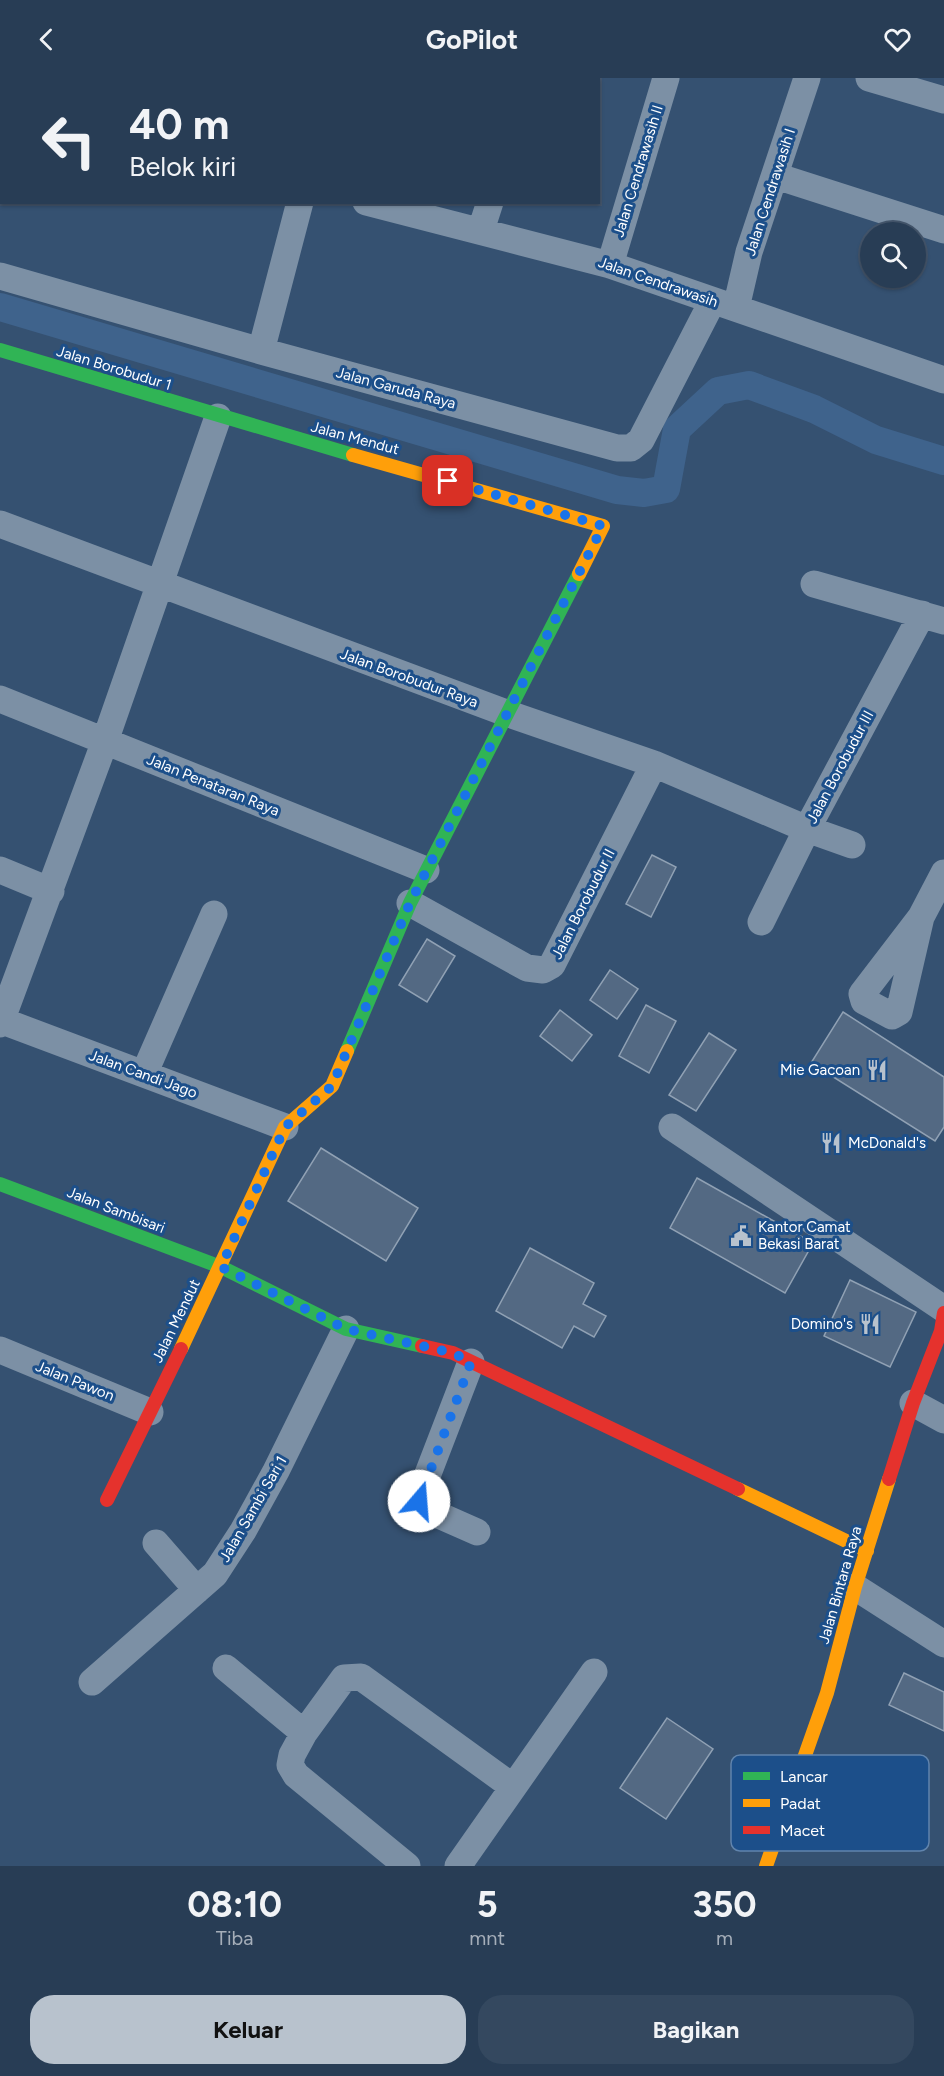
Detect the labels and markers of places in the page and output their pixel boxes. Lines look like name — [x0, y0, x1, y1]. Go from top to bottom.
pin — [422, 455, 473, 506]
restaurant icon: Mie Gacoan — [865, 1058, 889, 1082]
place label: Mie Gacoan — [780, 1061, 860, 1079]
restaurant icon: McDonald's — [819, 1131, 843, 1155]
place label: McDonald's — [848, 1134, 926, 1152]
place label: Kantor Camat Bekasi Barat — [758, 1218, 851, 1253]
public building icon: Kantor Camat Bekasi Barat — [729, 1224, 753, 1248]
restaurant icon: Domino's — [858, 1312, 882, 1336]
place label: Domino's — [791, 1315, 853, 1333]

